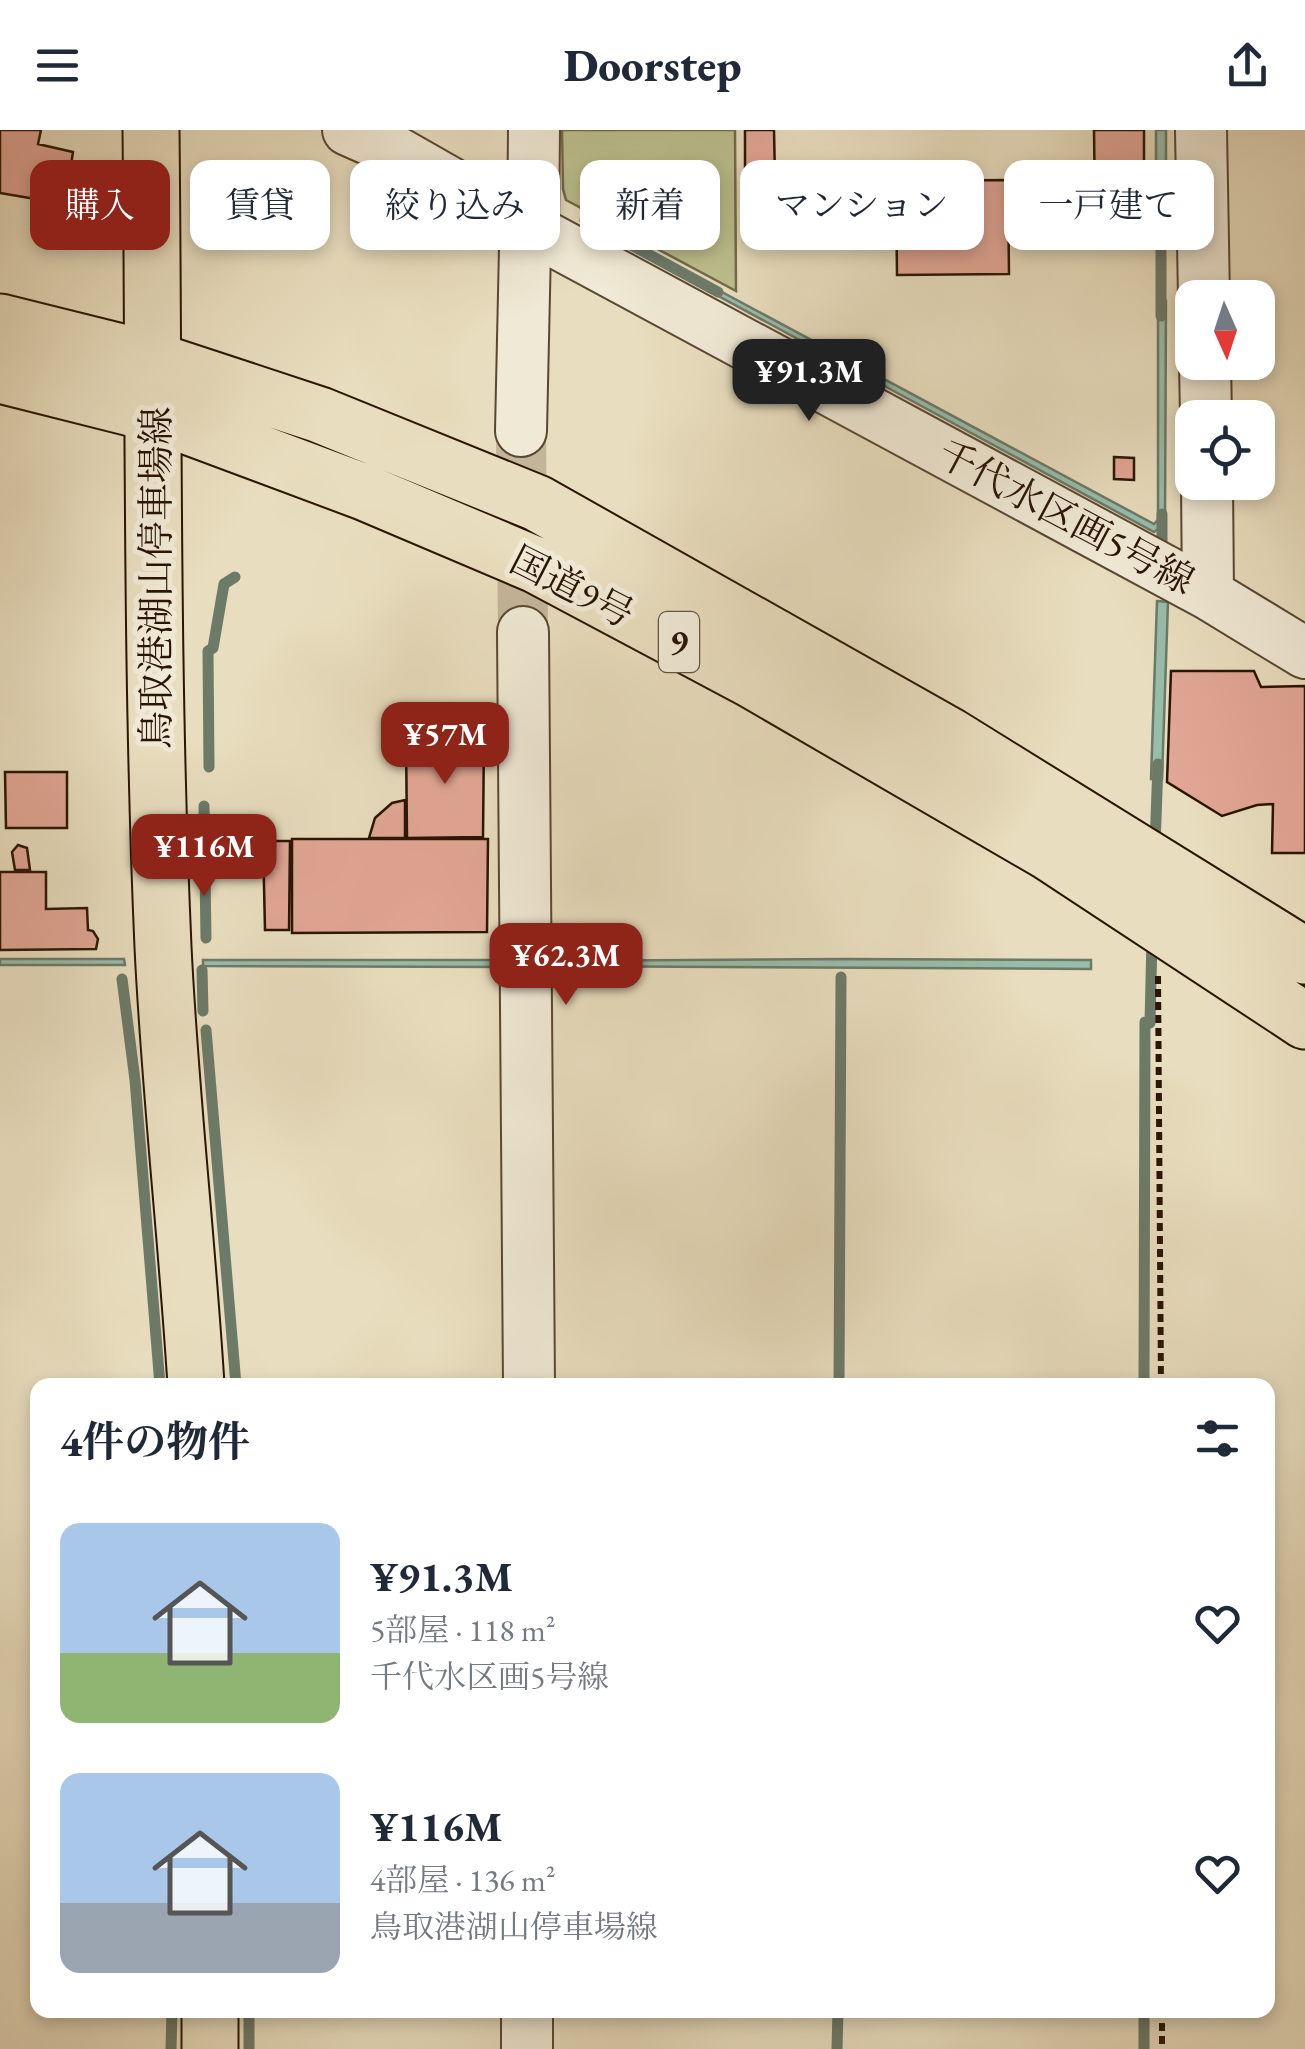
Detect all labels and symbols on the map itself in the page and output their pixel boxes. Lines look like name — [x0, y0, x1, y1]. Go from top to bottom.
north arrow — [1175, 280, 1275, 380]
pin: ¥91.3M — [728, 339, 890, 424]
street label: 鳥取港湖山停車場線 — [131, 407, 180, 749]
street label: 千代水区画5号線 — [929, 428, 1203, 605]
street label: 国道9号 — [502, 535, 642, 638]
road number: 9 — [659, 612, 699, 672]
pin: ¥57M — [386, 702, 504, 787]
pin: ¥116M — [134, 814, 274, 899]
pin: ¥62.3M — [485, 923, 647, 1008]

